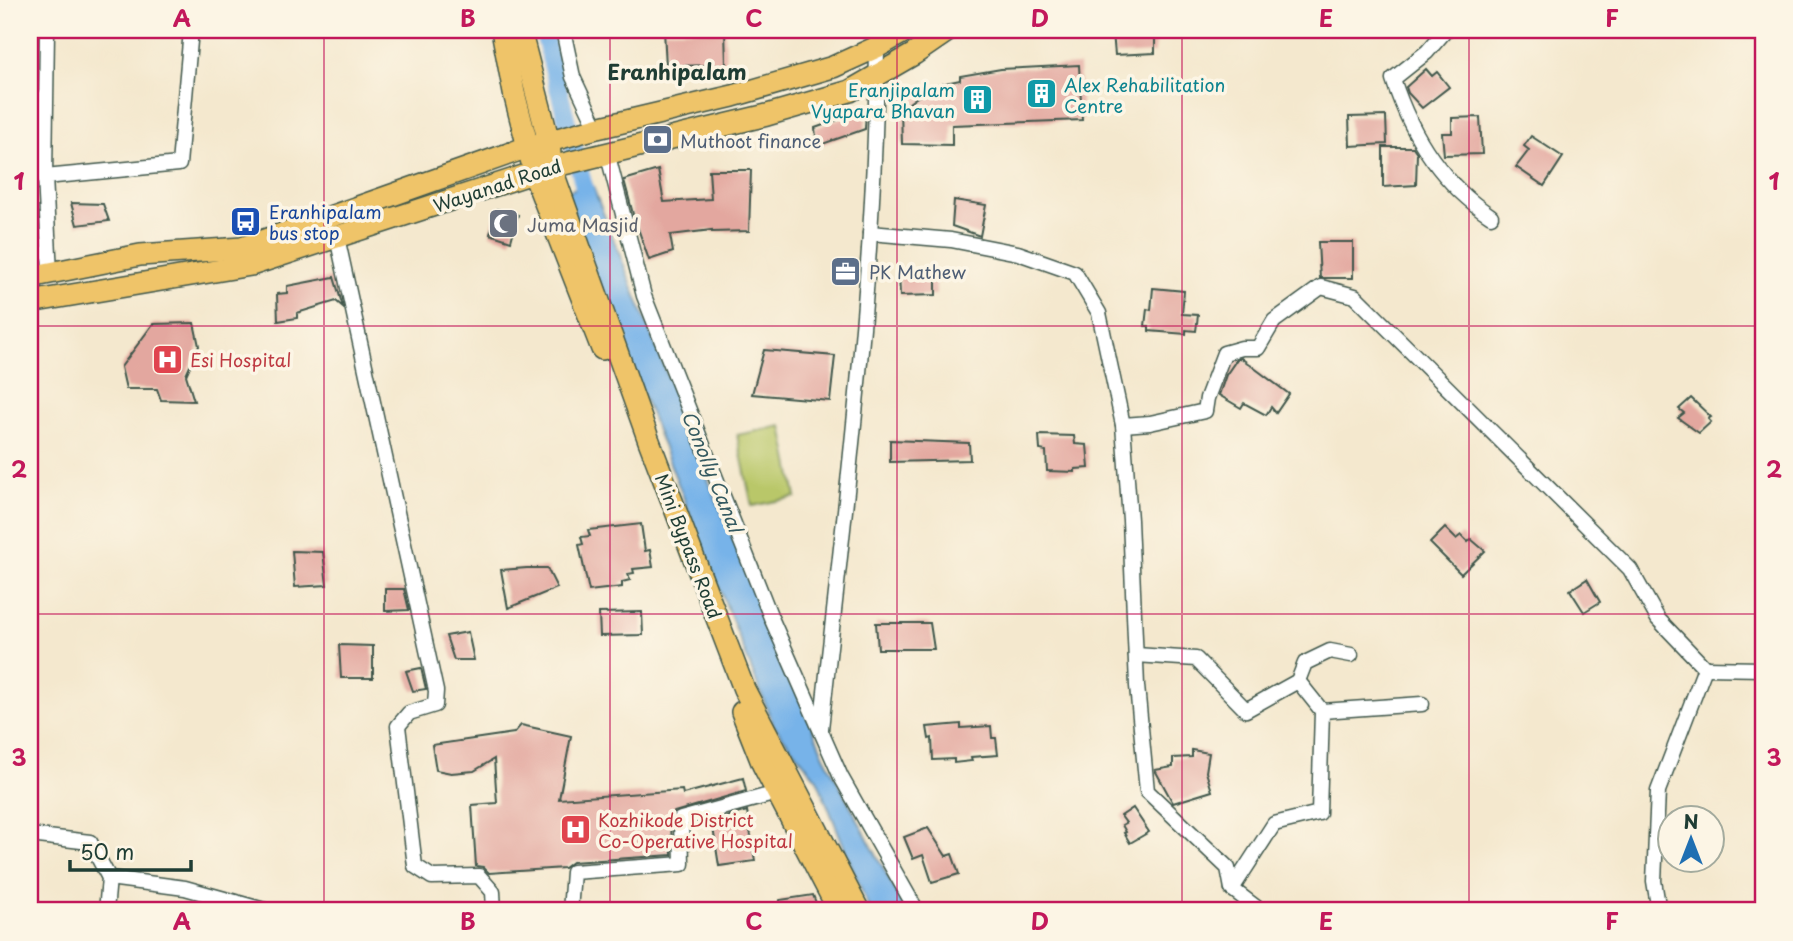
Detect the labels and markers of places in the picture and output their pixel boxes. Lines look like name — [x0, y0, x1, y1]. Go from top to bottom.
place label: Alex Rehabilitation Centre — [1064, 71, 1225, 119]
place label: Eranjipalam Vyapara Bhavan — [811, 76, 955, 124]
building icon: Alex Rehabilitation Centre — [1024, 77, 1058, 111]
building icon: Eranjipalam Vyapara Bhavan — [961, 82, 995, 116]
bank icon: Muthoot finance — [640, 123, 674, 157]
place label: Muthoot finance — [680, 127, 821, 154]
place label: Eranhipalam bus stop — [269, 198, 382, 246]
bus stop icon: Eranhipalam bus stop — [229, 204, 263, 238]
mosque icon: Juma Masjid — [487, 207, 521, 241]
place label: Juma Masjid — [527, 211, 638, 238]
office icon: PK Mathew — [829, 254, 863, 288]
place label: PK Mathew — [869, 258, 966, 285]
hospital icon: Esi Hospital — [150, 342, 184, 376]
place label: Esi Hospital — [190, 346, 291, 373]
place label: Kozhikode District Co-Operative Hospital — [598, 806, 793, 854]
hospital icon: Kozhikode District Co-Operative Hospital — [558, 812, 592, 846]

